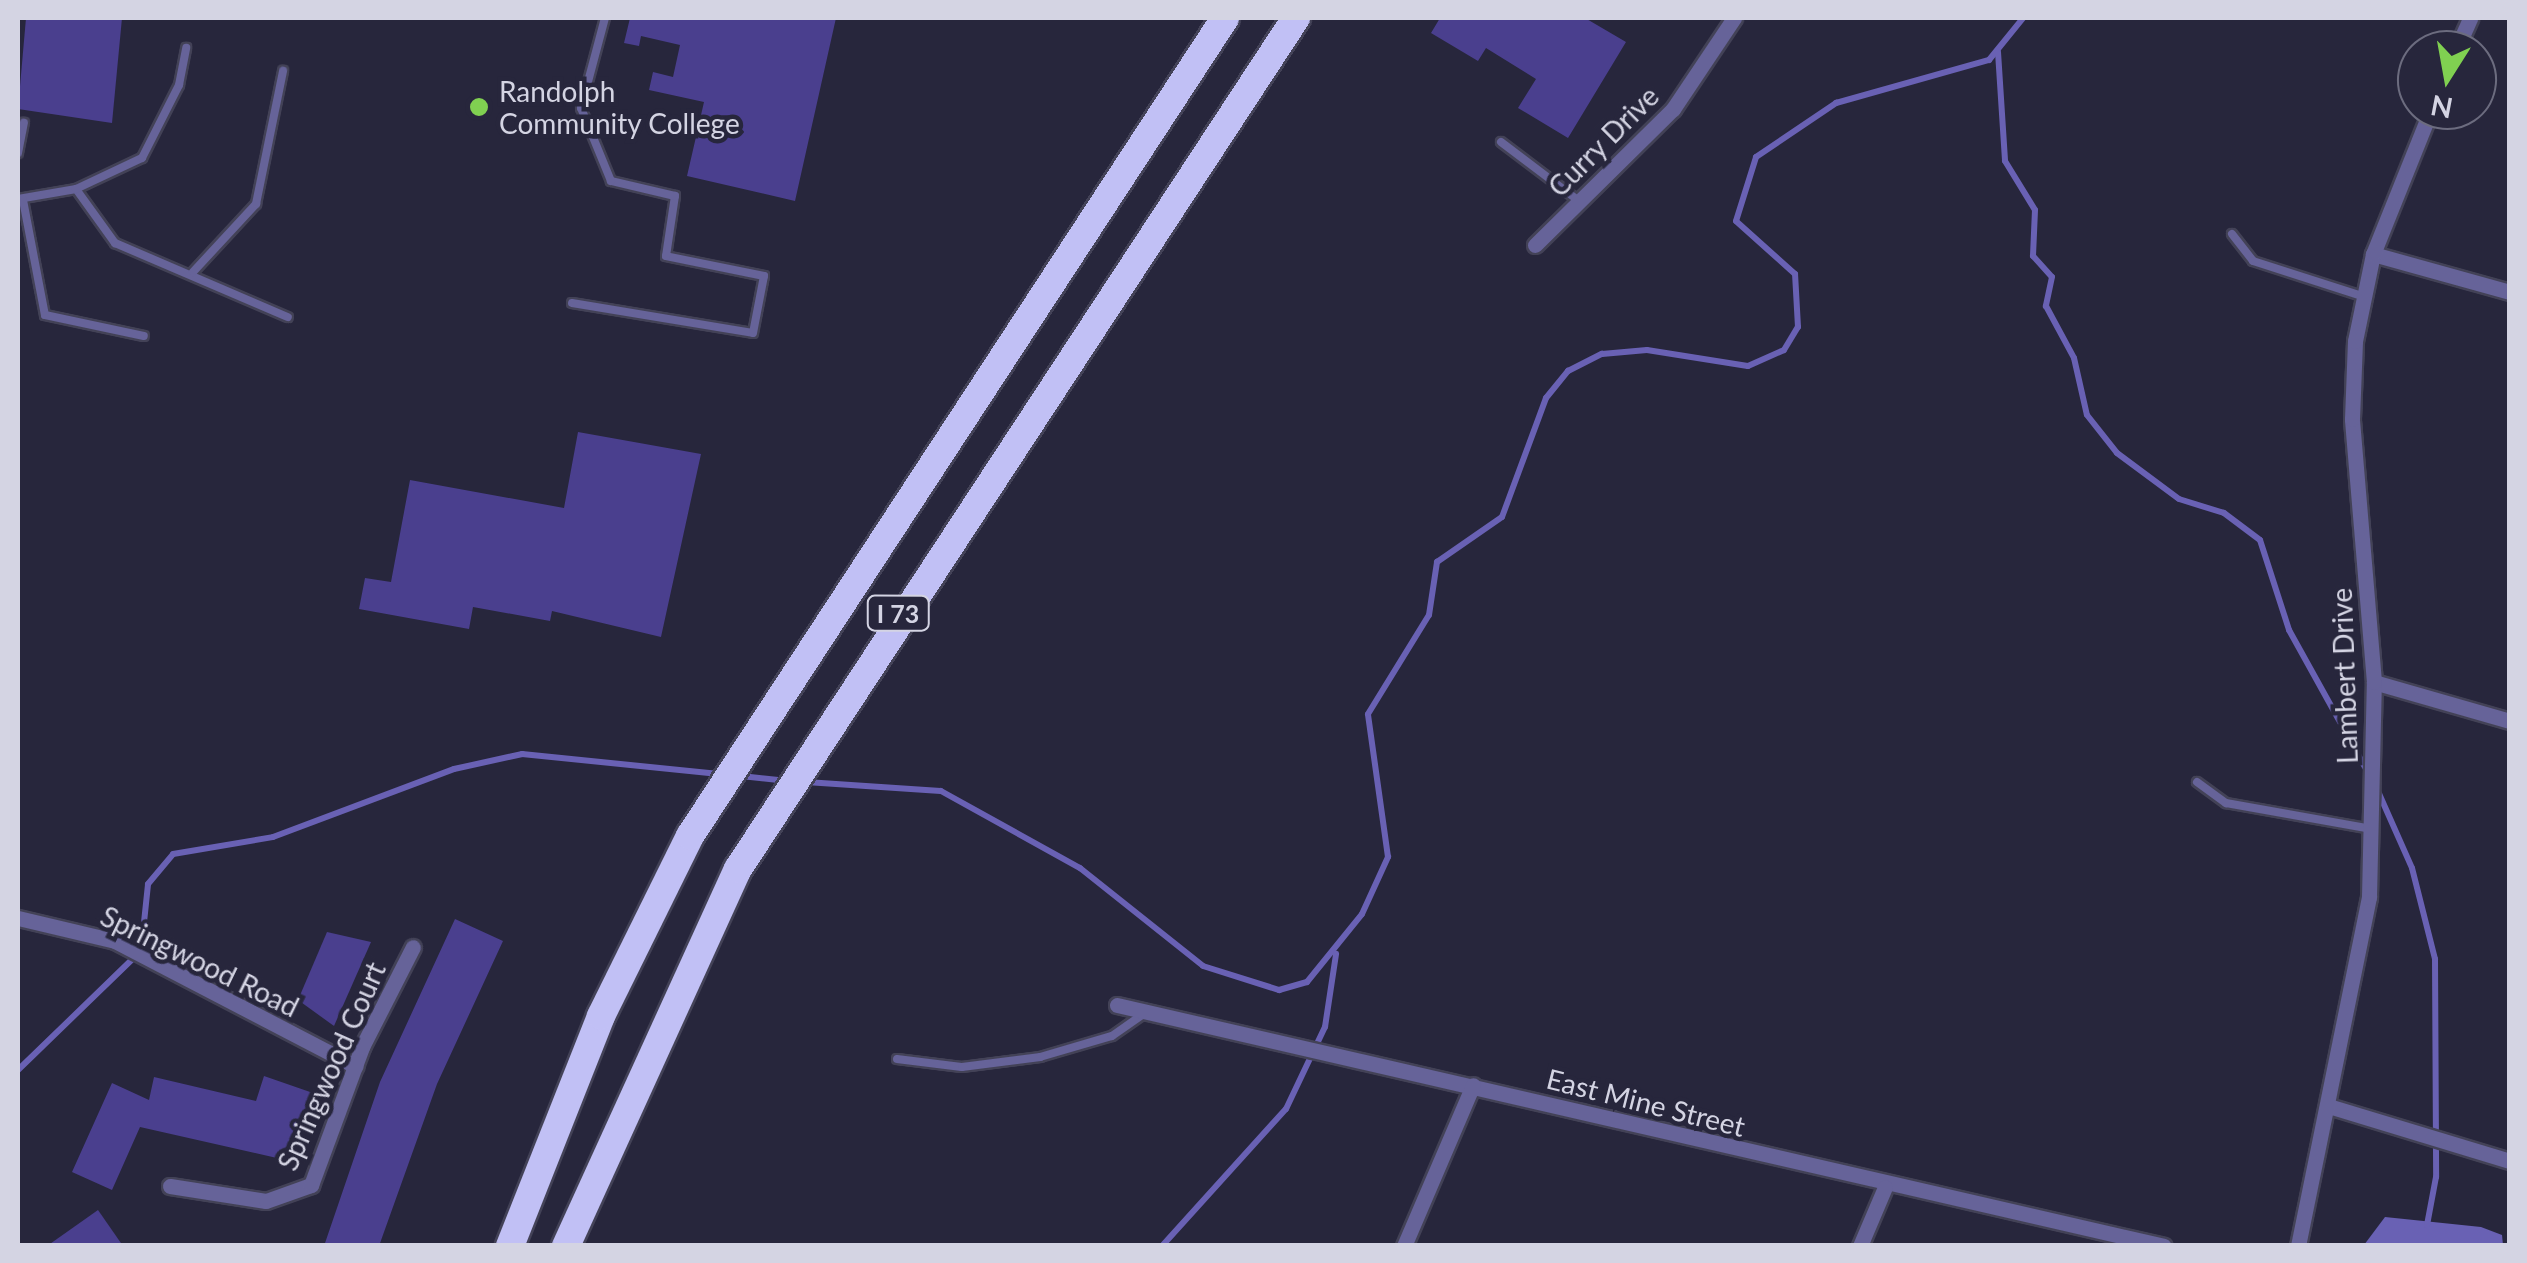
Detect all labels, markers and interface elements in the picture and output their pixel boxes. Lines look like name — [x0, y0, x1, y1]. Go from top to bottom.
north arrow — [2397, 30, 2497, 130]
place label: Randolph Community College — [499, 74, 740, 140]
street label: Curry Drive — [1541, 79, 1665, 203]
text: N — [2428, 89, 2455, 126]
marker: Randolph Community College — [468, 96, 490, 118]
street label: Lambert Drive — [2324, 587, 2364, 765]
road number: I 73 — [866, 593, 930, 633]
street label: Springwood Road — [95, 899, 305, 1023]
street label: Springwood Court — [270, 957, 392, 1175]
street label: East Mine Street — [1543, 1061, 1749, 1143]

